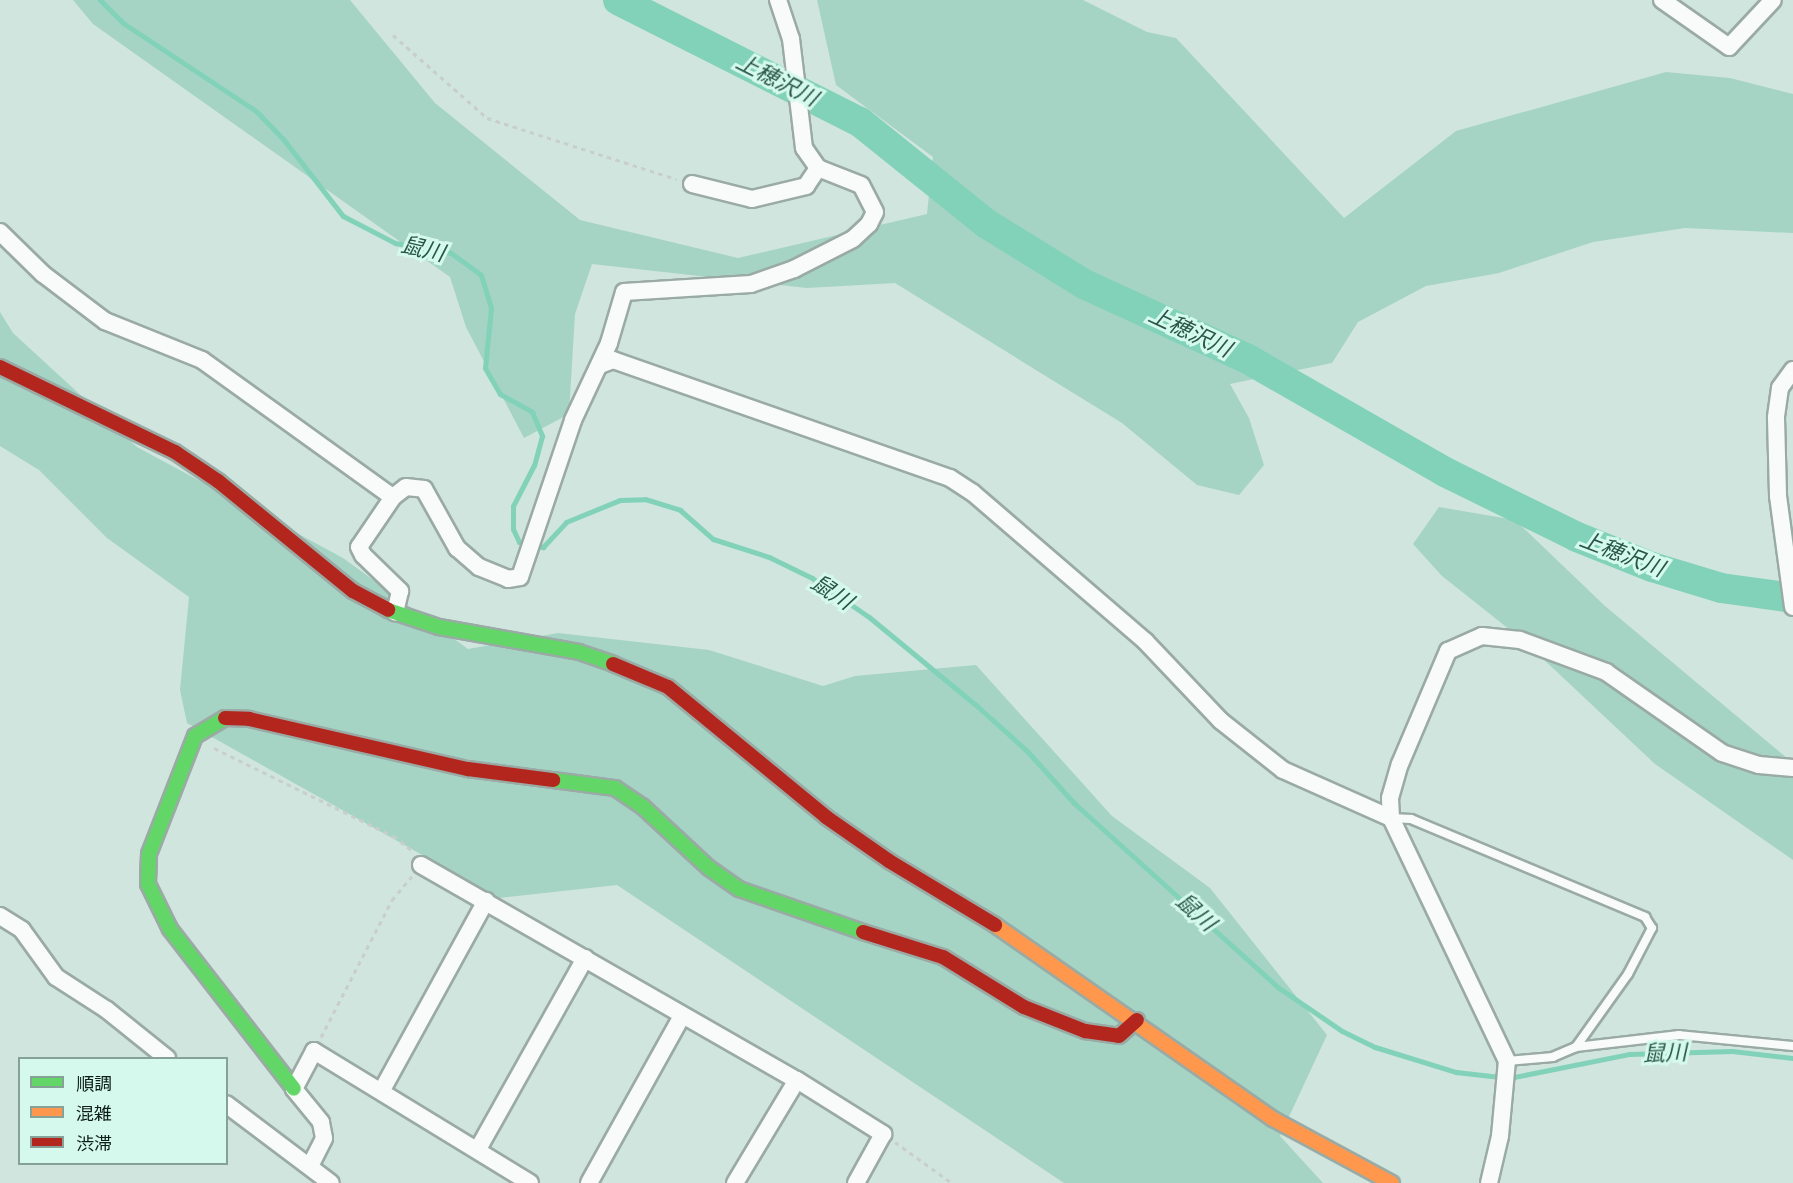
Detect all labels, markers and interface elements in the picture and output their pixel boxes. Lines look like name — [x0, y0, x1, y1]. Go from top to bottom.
water label: 上穂沢川 — [732, 48, 822, 112]
water label: 鼠川 — [399, 231, 447, 267]
water label: 上穂沢川 — [1145, 301, 1235, 363]
water label: 上穂沢川 — [1576, 526, 1668, 582]
water label: 鼠川 — [806, 569, 858, 615]
water label: 鼠川 — [1171, 887, 1221, 937]
water label: 鼠川 — [1643, 1039, 1687, 1067]
legend — [18, 1057, 228, 1165]
text: 順調 — [76, 1073, 112, 1095]
text: 混雑 — [76, 1103, 112, 1125]
text: 渋滞 — [76, 1133, 112, 1155]

